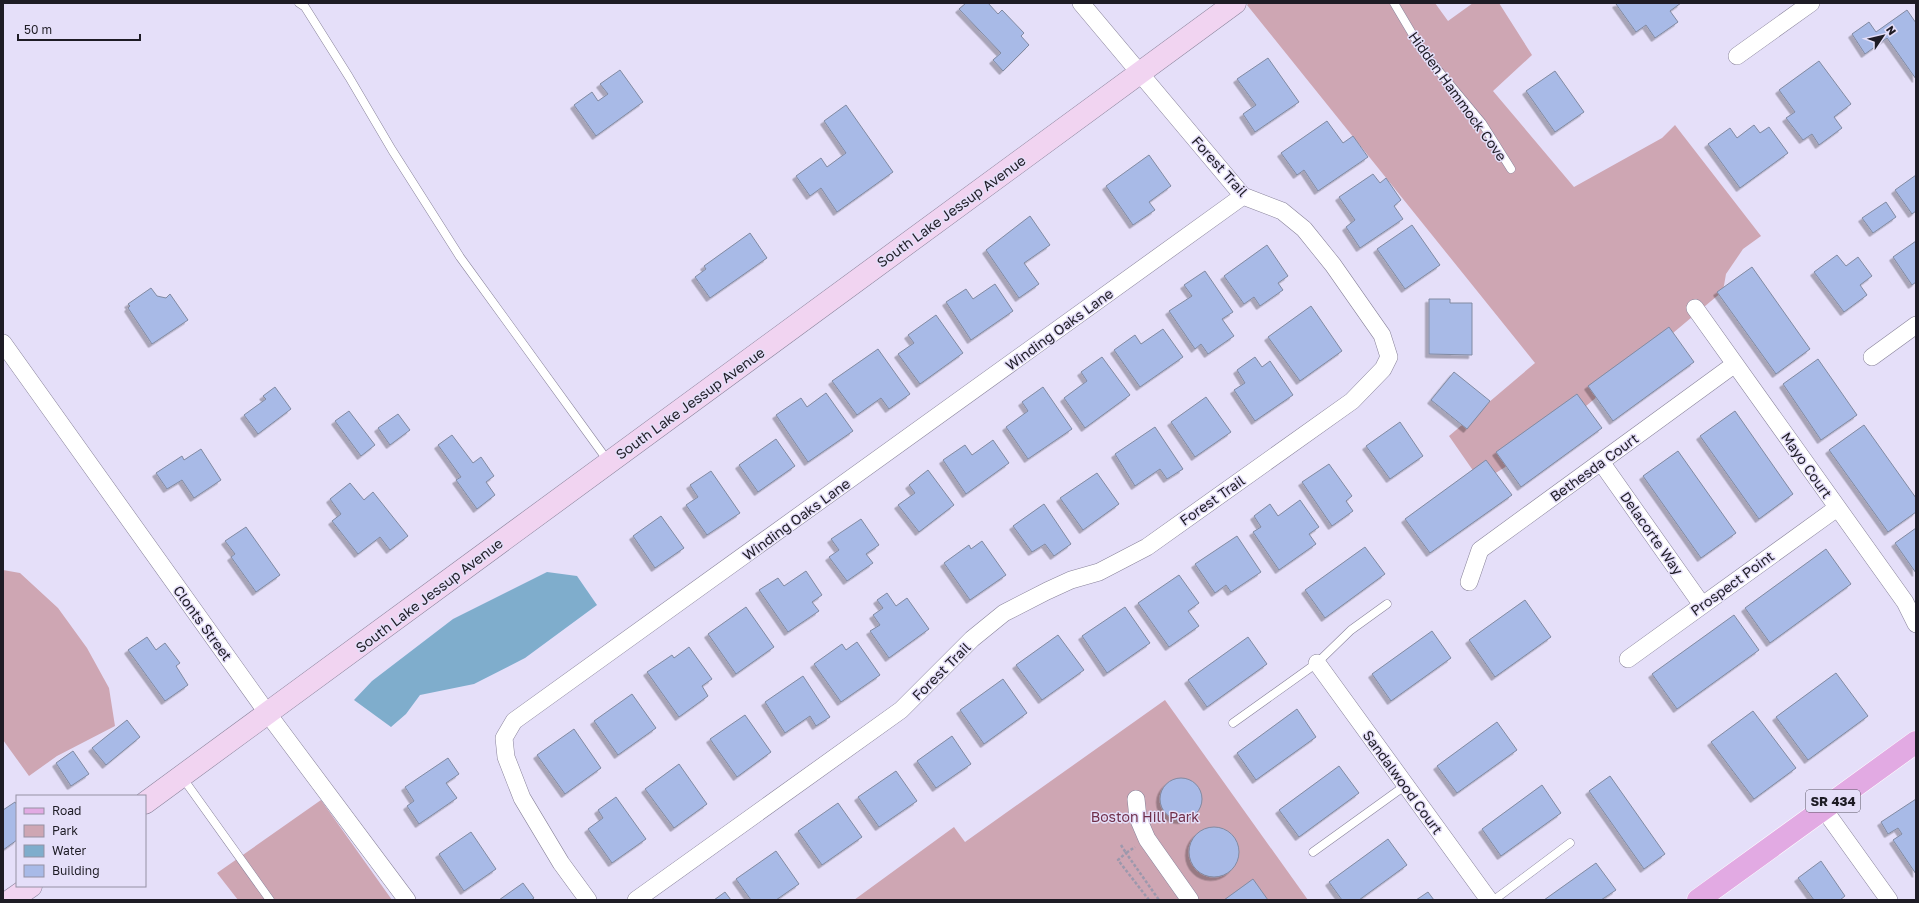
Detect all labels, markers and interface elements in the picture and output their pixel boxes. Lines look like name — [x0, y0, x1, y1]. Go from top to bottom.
scale bar — [18, 16, 140, 42]
north arrow — [1863, 16, 1903, 56]
text: 50 m — [24, 22, 52, 37]
text: N — [1884, 23, 1899, 37]
street label: Hidden Hammock Cove — [1405, 28, 1511, 164]
street label: Forest Trail — [1188, 132, 1252, 200]
street label: South Lake Jessup Avenue — [873, 151, 1029, 271]
street label: Winding Oaks Lane — [1002, 284, 1116, 374]
street label: South Lake Jessup Avenue — [612, 343, 768, 463]
street label: Bethesda Court — [1547, 429, 1641, 505]
street label: Mayo Court — [1778, 429, 1836, 501]
street label: Forest Trail — [1176, 471, 1248, 529]
street label: Winding Oaks Lane — [739, 474, 853, 564]
street label: Delacorte Way — [1617, 488, 1687, 578]
street label: South Lake Jessup Avenue — [352, 534, 506, 656]
street label: Prospect Point — [1687, 547, 1777, 619]
street label: Clonts Street — [170, 582, 236, 664]
street label: Forest Trail — [908, 638, 974, 704]
street label: Sandalwood Court — [1360, 727, 1446, 837]
road number: SR 434 — [1806, 790, 1860, 812]
legend — [16, 795, 146, 887]
text: Road — [52, 803, 81, 818]
park label: Boston Hill Park — [1091, 808, 1199, 825]
text: Park — [52, 823, 78, 838]
text: Water — [52, 843, 86, 858]
text: Building — [52, 863, 100, 878]

